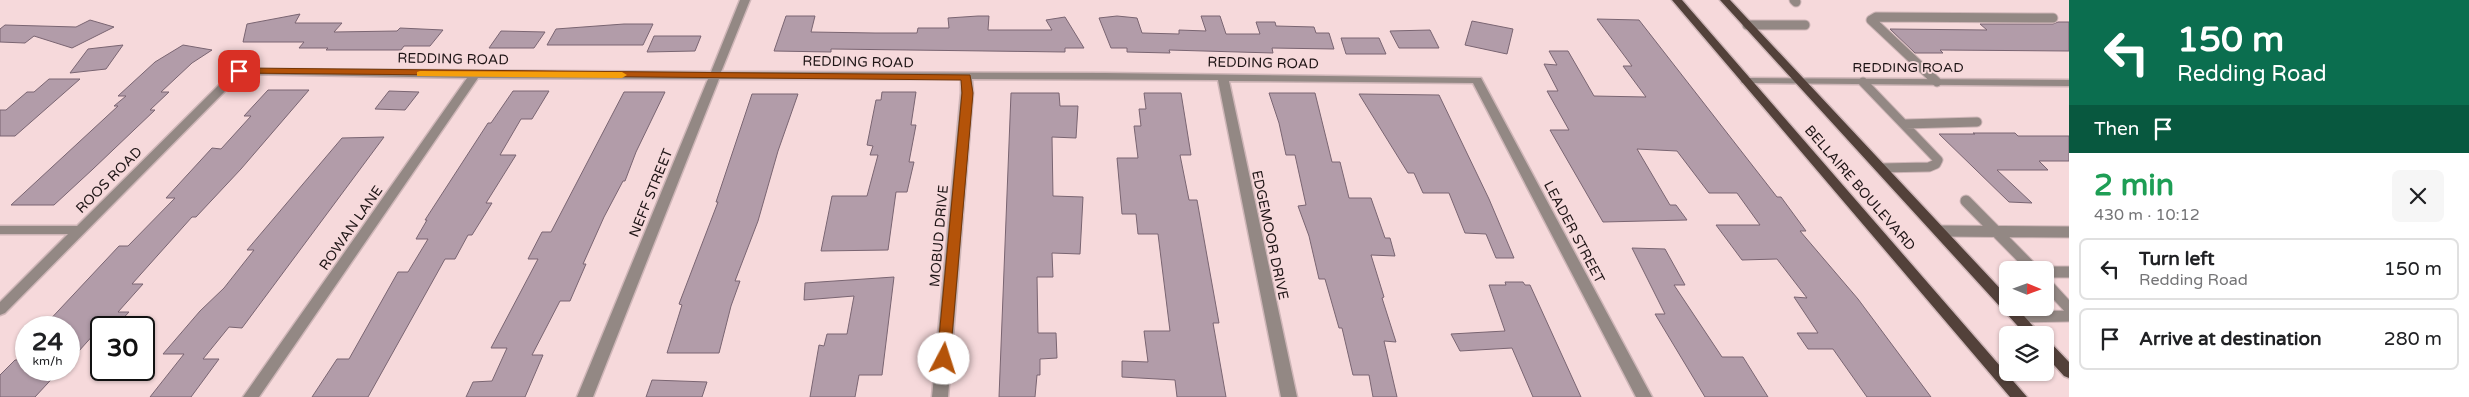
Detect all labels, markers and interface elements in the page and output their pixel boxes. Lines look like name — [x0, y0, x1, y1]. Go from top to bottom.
text: 150 m — [2177, 19, 2284, 61]
icon: left — [2094, 20, 2159, 85]
pin — [218, 50, 260, 92]
street label: REDDING ROAD — [397, 50, 509, 68]
street label: REDDING ROAD — [802, 53, 914, 71]
street label: REDDING ROAD — [1207, 54, 1319, 72]
icon: arrive — [225, 57, 253, 85]
street label: REDDING ROAD — [1852, 59, 1964, 76]
text: Redding Road — [2177, 61, 2327, 87]
icon: arrive — [2149, 115, 2177, 143]
text: Then — [2094, 118, 2139, 140]
street label: BELLAIRE BOULEVARD — [1801, 122, 1919, 254]
street label: ROOS ROAD — [72, 143, 146, 217]
street label: NEFF STREET — [626, 146, 677, 240]
text: 2 min — [2094, 167, 2174, 204]
street label: EDGEMOOR DRIVE — [1248, 169, 1292, 301]
button: close — [2392, 170, 2444, 222]
street label: LEADER STREET — [1540, 178, 1608, 287]
street label: ROWAN LANE — [316, 182, 386, 274]
street label: MOBUD DRIVE — [926, 184, 952, 288]
text: 430 m · 10:12 — [2094, 205, 2200, 225]
text: Turn left — [2139, 248, 2215, 270]
icon: left — [2096, 255, 2124, 283]
text: 150 m — [2384, 258, 2442, 280]
north arrow — [1999, 261, 2054, 316]
map controls — [1999, 261, 2054, 381]
text: Redding Road — [2139, 270, 2248, 290]
speed limit sign: 30 — [90, 316, 155, 381]
icon: arrive — [2096, 325, 2124, 353]
button: layers — [1999, 326, 2054, 381]
text: 24 — [32, 327, 63, 357]
text: Arrive at destination — [2139, 328, 2322, 350]
text: 280 m — [2384, 328, 2442, 350]
position arrow — [917, 332, 969, 384]
text: km/h — [32, 354, 63, 368]

